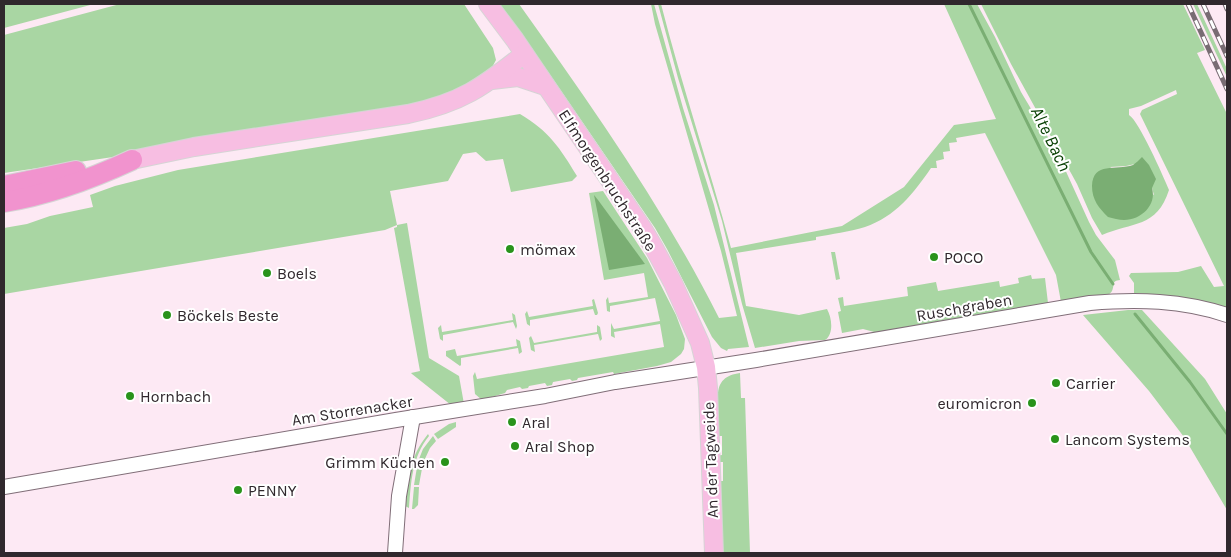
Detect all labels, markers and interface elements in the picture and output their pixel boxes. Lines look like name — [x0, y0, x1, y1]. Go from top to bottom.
water label: Alte Bach — [1026, 103, 1076, 175]
street label: Elfmorgenbruchstraße — [555, 106, 660, 255]
place label: mömax — [520, 240, 576, 259]
marker: mömax — [504, 243, 516, 255]
place label: POCO — [944, 248, 983, 267]
marker: POCO — [928, 251, 940, 263]
place label: Boels — [277, 264, 317, 283]
marker: Boels — [261, 267, 273, 279]
street label: Ruschgraben — [915, 290, 1013, 325]
place label: Böckels Beste — [177, 306, 279, 325]
marker: Böckels Beste — [161, 309, 173, 321]
place label: Carrier — [1066, 374, 1115, 393]
marker: Carrier — [1050, 377, 1062, 389]
place label: Hornbach — [140, 387, 211, 406]
marker: Hornbach — [124, 390, 136, 402]
street label: Am Storrenacker — [290, 392, 414, 429]
place label: euromicron — [937, 394, 1022, 413]
marker: euromicron — [1026, 397, 1038, 409]
street label: An der Tagweide — [699, 401, 722, 519]
place label: Aral — [522, 413, 550, 432]
marker: Aral — [506, 416, 518, 428]
place label: Lancom Systems — [1065, 430, 1190, 449]
marker: Lancom Systems — [1049, 433, 1061, 445]
place label: Aral Shop — [525, 437, 595, 456]
marker: Aral Shop — [509, 440, 521, 452]
place label: Grimm Küchen — [325, 453, 435, 472]
marker: Grimm Küchen — [439, 456, 451, 468]
place label: PENNY — [248, 481, 297, 500]
marker: PENNY — [232, 484, 244, 496]

